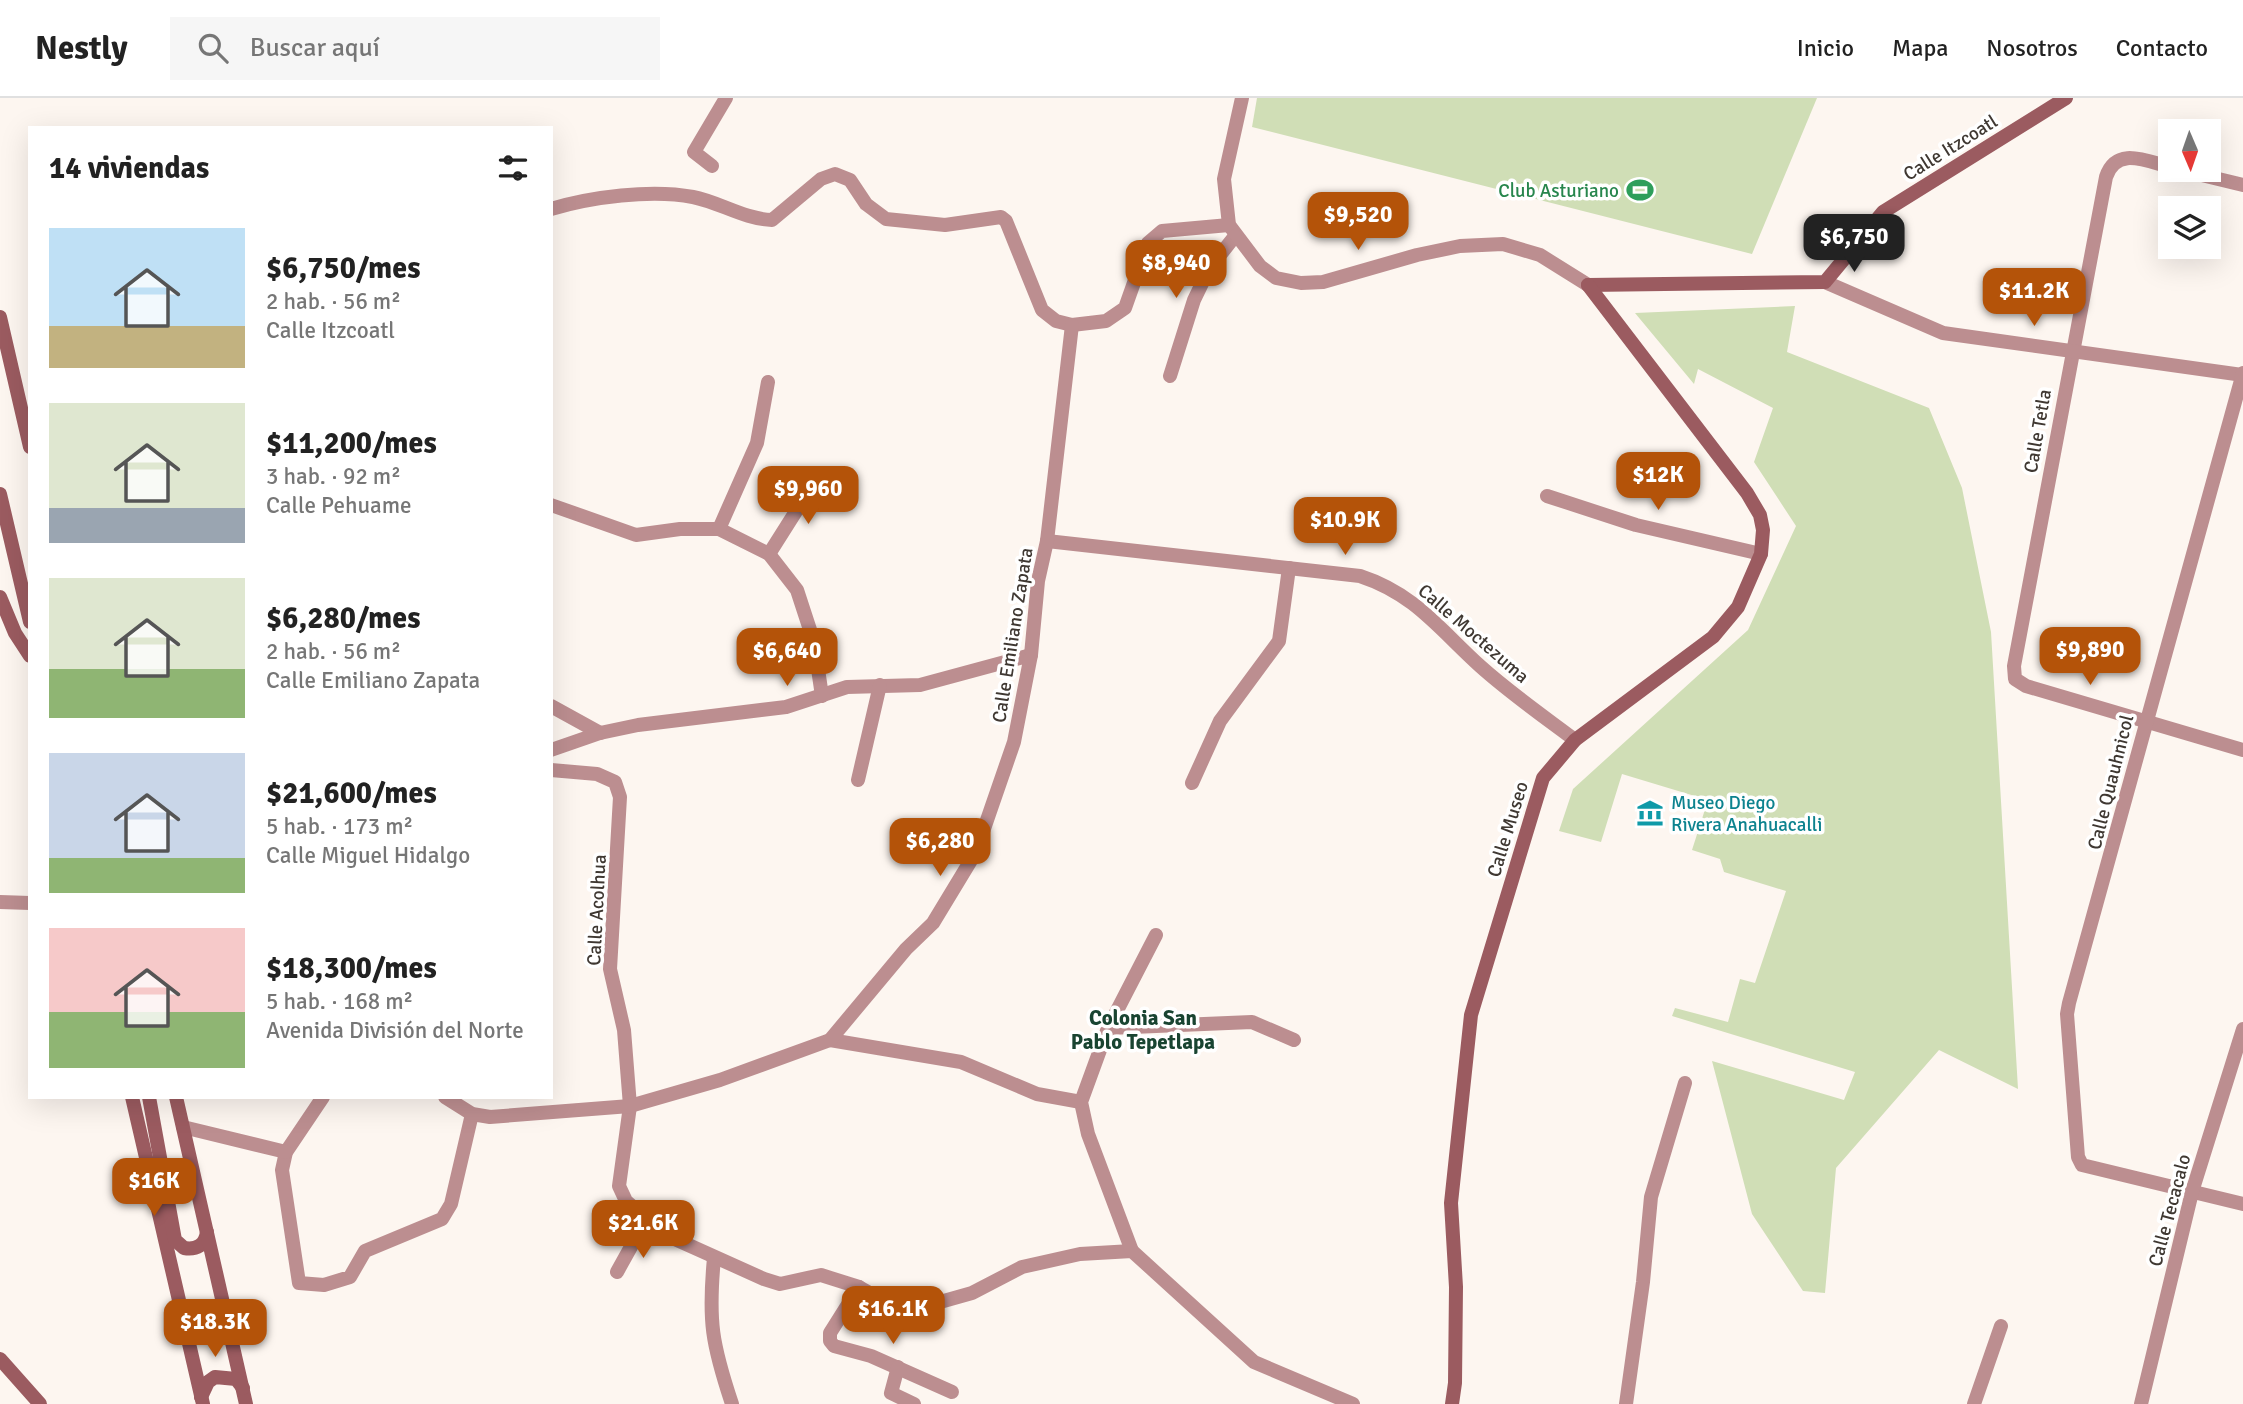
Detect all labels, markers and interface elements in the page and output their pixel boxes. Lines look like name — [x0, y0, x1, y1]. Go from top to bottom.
search box — [170, 17, 660, 80]
text: Nestly — [35, 28, 128, 69]
icon: search — [194, 29, 232, 67]
text: Buscar aquí — [250, 32, 380, 64]
text: Inicio — [1797, 33, 1854, 63]
text: Mapa — [1892, 33, 1948, 63]
text: Nosotros — [1986, 33, 2078, 63]
text: Contacto — [2116, 33, 2208, 63]
street label: Calle Itzcoatl — [1899, 109, 2002, 186]
north arrow — [2158, 119, 2221, 182]
map controls — [2158, 119, 2221, 259]
icon: filters — [494, 149, 532, 187]
text: 14 viviendas — [49, 150, 209, 187]
sports icon: Club Asturiano — [1625, 175, 1655, 205]
place label: Club Asturiano — [1498, 179, 1619, 203]
pin: $9,520 — [1301, 192, 1415, 252]
button: layers — [2158, 196, 2221, 259]
text: $9,520 — [1324, 200, 1392, 229]
pin: $6,750 — [1797, 214, 1911, 274]
text: $6,750 — [1820, 222, 1888, 251]
pin: $8,940 — [1119, 240, 1233, 300]
text: $8,940 — [1142, 248, 1210, 277]
text: $6,750/mes — [266, 250, 421, 287]
icon: home — [105, 256, 189, 340]
pin: $11.2K — [1977, 268, 2091, 328]
text: $11.2K — [1999, 276, 2069, 305]
text: 2 hab. · 56 m² — [266, 287, 401, 316]
text: Calle Itzcoatl — [266, 316, 395, 345]
street label: Calle Tetla — [2019, 387, 2057, 475]
text: $11,200/mes — [266, 425, 437, 462]
icon: home — [105, 431, 189, 515]
pin: $12K — [1617, 452, 1699, 512]
text: $12K — [1632, 460, 1684, 489]
text: 3 hab. · 92 m² — [266, 462, 401, 491]
pin: $9,960 — [751, 466, 865, 526]
text: $9,960 — [774, 474, 842, 503]
text: Calle Pehuame — [266, 491, 412, 520]
pin: $10.9K — [1288, 498, 1402, 557]
text: $10.9K — [1310, 505, 1380, 534]
street label: Calle Emiliano Zapata — [987, 546, 1039, 724]
street label: Calle Moctezuma — [1413, 579, 1534, 688]
text: $6,280/mes — [266, 600, 421, 637]
icon: home — [105, 606, 189, 690]
pin: $6,640 — [730, 628, 844, 688]
pin: $9,890 — [2033, 628, 2147, 687]
text: $9,890 — [2056, 635, 2124, 664]
text: $6,640 — [753, 636, 821, 665]
text: 2 hab. · 56 m² — [266, 637, 401, 666]
text: Calle Emiliano Zapata — [266, 666, 480, 695]
street label: Calle Quauhnicol — [2083, 712, 2139, 852]
text: $21,600/mes — [266, 775, 437, 812]
street label: Calle Museo — [1482, 778, 1534, 880]
icon: home — [105, 781, 189, 865]
place label: Museo Diego Rivera Anahuacalli — [1671, 791, 1822, 837]
museum icon: Museo Diego Rivera Anahuacalli — [1635, 798, 1665, 828]
text: 5 hab. · 173 m² — [266, 812, 413, 841]
pin: $6,280 — [883, 818, 997, 878]
text: $6,280 — [906, 826, 974, 855]
text: Calle Miguel Hidalgo — [266, 841, 470, 870]
street label: Calle Acolhua — [582, 854, 612, 966]
text: $18,300/mes — [266, 950, 437, 987]
icon: home — [105, 956, 189, 1040]
text: 5 hab. · 168 m² — [266, 987, 413, 1016]
district label: Colonia San Pablo Tepetlapa — [1071, 1005, 1215, 1055]
text: Avenida División del Norte — [266, 1016, 524, 1045]
street label: Calle Tecacalo — [2143, 1151, 2196, 1269]
pin: $16K — [113, 1158, 195, 1218]
text: $16K — [128, 1166, 180, 1195]
pin: $21.6K — [586, 1200, 700, 1260]
text: $21.6K — [608, 1208, 678, 1237]
pin: $16.1K — [836, 1286, 950, 1346]
text: $16.1K — [858, 1294, 928, 1323]
pin: $18.3K — [158, 1300, 272, 1359]
text: $18.3K — [180, 1307, 250, 1336]

